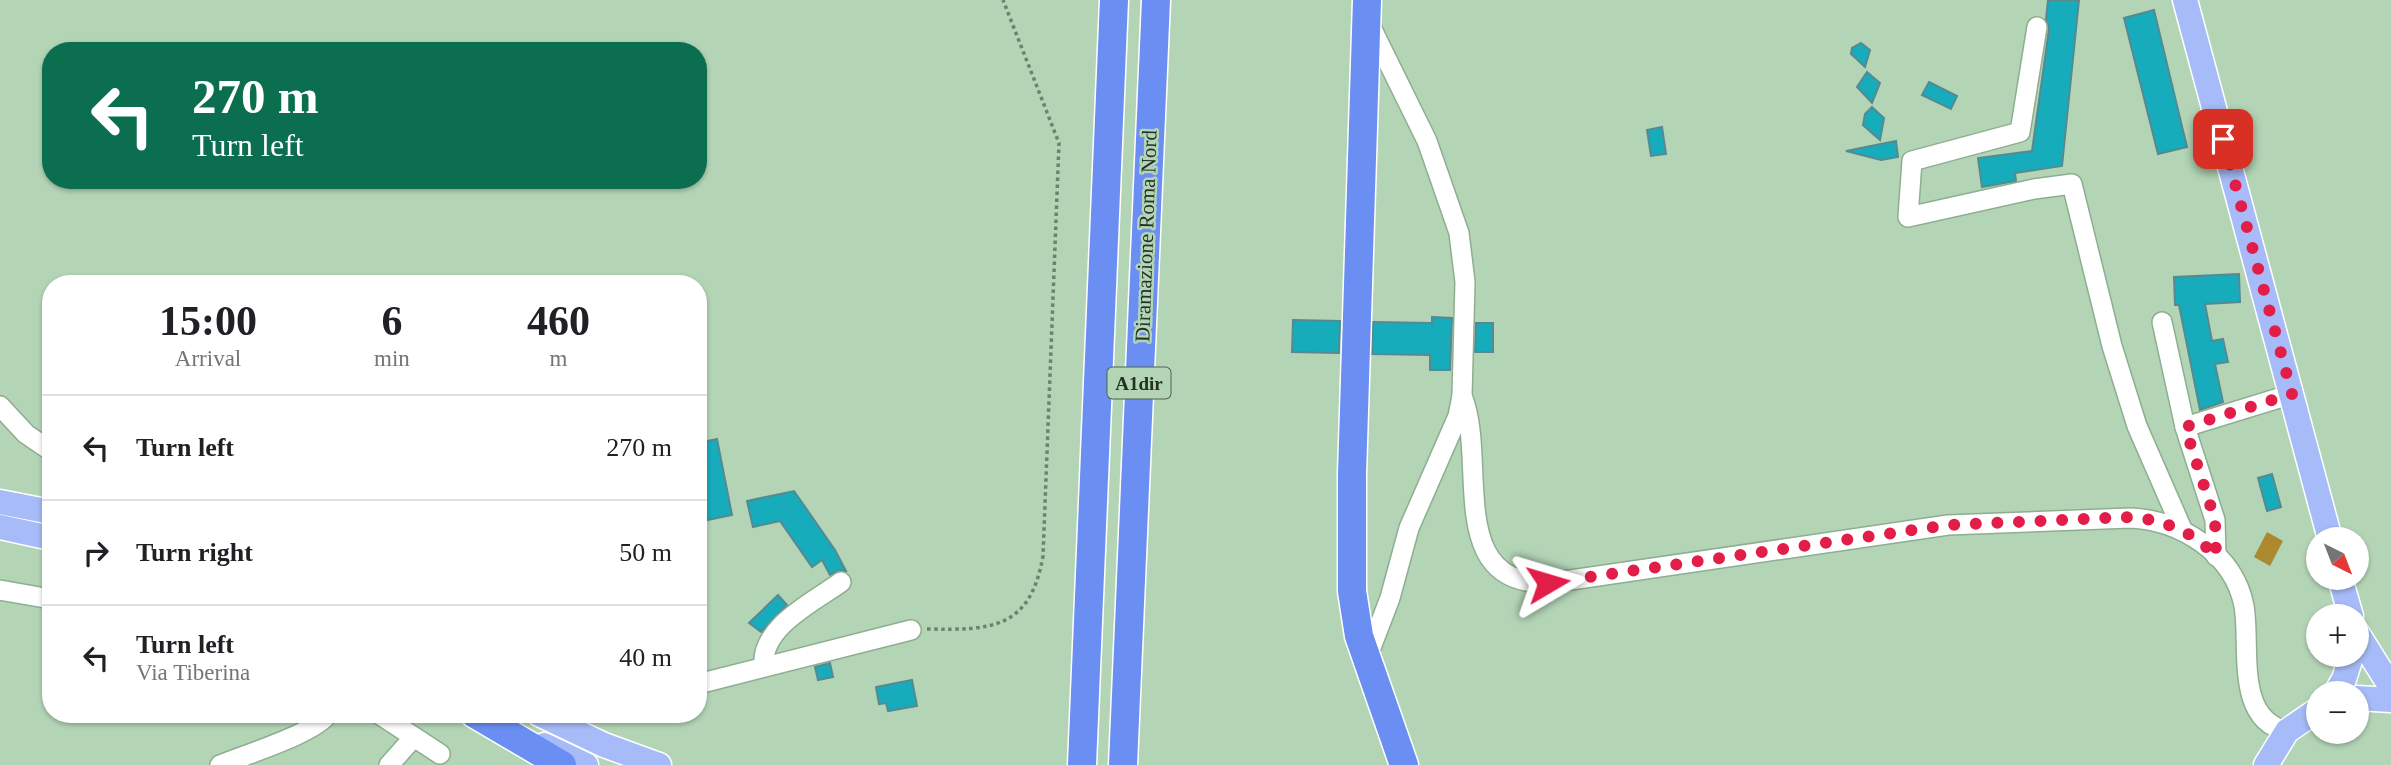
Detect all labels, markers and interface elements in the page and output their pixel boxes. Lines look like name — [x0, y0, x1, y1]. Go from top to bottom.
text: 270 m — [192, 69, 319, 124]
icon: left — [77, 70, 168, 161]
pin — [2193, 109, 2253, 169]
icon: arrive — [2204, 120, 2242, 158]
text: Turn left — [192, 127, 304, 163]
street label: Diramazione Roma Nord — [1130, 129, 1162, 342]
text: 15:00 — [159, 298, 257, 344]
text: 6 — [381, 298, 402, 344]
text: 460 — [527, 298, 590, 344]
text: Arrival — [175, 346, 241, 371]
text: min — [374, 346, 410, 371]
text: m — [549, 346, 567, 371]
road number: A1dir — [1108, 368, 1170, 398]
icon: left — [77, 429, 115, 467]
text: Turn left — [136, 433, 234, 462]
text: 270 m — [606, 433, 672, 462]
north arrow — [2306, 527, 2370, 590]
map controls — [2306, 527, 2369, 744]
icon: right — [77, 534, 115, 572]
text: Turn right — [136, 538, 253, 567]
text: 50 m — [619, 538, 672, 567]
position arrow — [1511, 546, 1585, 620]
button: + — [2306, 604, 2369, 667]
text: Turn left — [136, 630, 234, 659]
icon: left — [77, 639, 115, 677]
text: 40 m — [619, 643, 672, 672]
text: Via Tiberina — [136, 660, 250, 685]
button: − — [2306, 681, 2369, 744]

